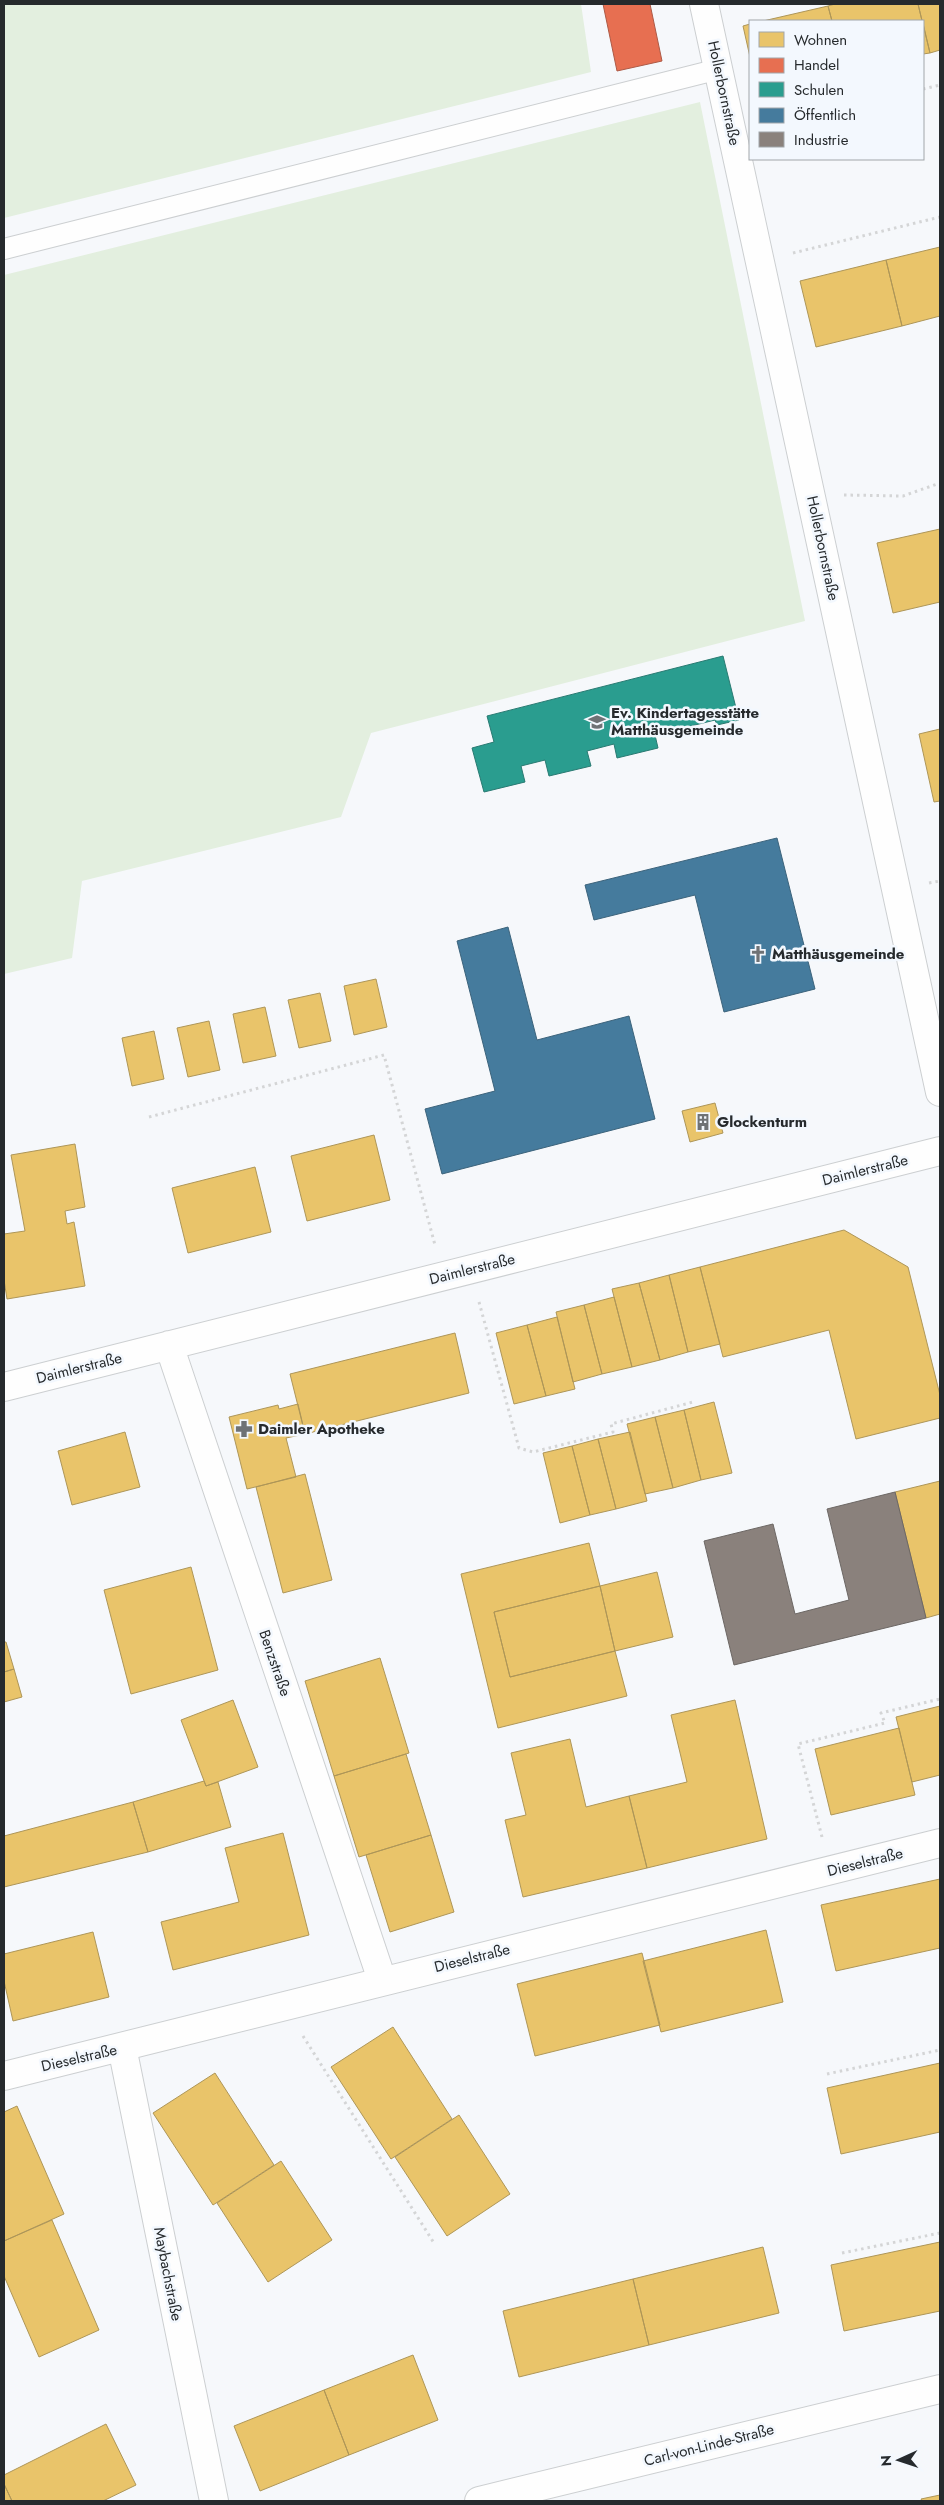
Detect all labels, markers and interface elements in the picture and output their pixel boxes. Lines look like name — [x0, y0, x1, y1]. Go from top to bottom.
legend — [749, 20, 924, 160]
text: Wohnen — [794, 29, 847, 51]
street label: Hollerbornstraße — [702, 39, 746, 148]
text: Handel — [794, 54, 840, 76]
text: Schulen — [794, 79, 844, 101]
text: Öffentlich — [794, 104, 856, 126]
text: Industrie — [794, 129, 849, 151]
street label: Hollerbornstraße — [801, 494, 845, 603]
place label: Ev. Kindertagesstätte Matthäusgemeinde — [611, 702, 759, 741]
school or university icon: Ev. Kindertagesstätte Matthäusgemeinde — [587, 712, 607, 732]
place label: Matthäusgemeinde — [772, 943, 905, 965]
church icon: Matthäusgemeinde — [748, 944, 768, 964]
place label: Glockenturm — [717, 1111, 807, 1133]
building icon: Glockenturm — [693, 1112, 713, 1132]
street label: Daimlerstraße — [820, 1149, 910, 1191]
street label: Daimlerstraße — [427, 1248, 517, 1290]
street label: Daimlerstraße — [34, 1347, 124, 1389]
place label: Daimler Apotheke — [258, 1418, 385, 1440]
pharmacy icon: Daimler Apotheke — [234, 1419, 254, 1439]
street label: Benzstraße — [253, 1627, 297, 1699]
street label: Dieselstraße — [825, 1842, 905, 1882]
street label: Dieselstraße — [432, 1938, 512, 1978]
street label: Dieselstraße — [39, 2039, 119, 2077]
street label: Maybachstraße — [148, 2225, 188, 2323]
street label: Carl-von-Linde-Straße — [642, 2418, 777, 2472]
north arrow — [874, 2435, 924, 2485]
text: N — [876, 2455, 896, 2467]

